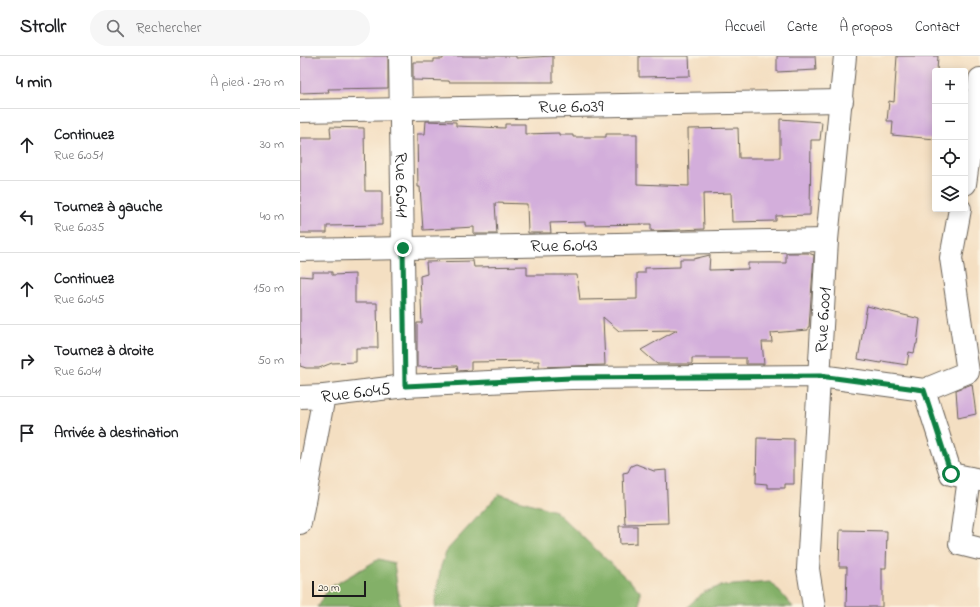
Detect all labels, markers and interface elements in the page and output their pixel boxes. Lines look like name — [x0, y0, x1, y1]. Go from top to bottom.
search box — [90, 10, 370, 46]
text: Strollr — [20, 14, 66, 41]
icon: search — [104, 17, 126, 39]
text: Rechercher — [136, 17, 201, 39]
text: Accueil — [725, 17, 765, 38]
text: Carte — [787, 17, 818, 38]
text: À propos — [840, 17, 893, 38]
text: Contact — [915, 17, 960, 38]
map controls — [932, 68, 968, 212]
button: + — [932, 68, 968, 104]
text: 4 min — [16, 70, 52, 95]
text: À pied · 270 m — [210, 73, 284, 92]
street label: Rue 6.039 — [538, 94, 604, 122]
button: − — [932, 104, 968, 140]
text: Continuez — [54, 124, 114, 146]
icon: ahead — [16, 134, 38, 156]
text: 30 m — [260, 135, 284, 154]
button: locate — [932, 140, 968, 176]
text: Rue 6.051 — [54, 146, 103, 165]
street label: Rue 6.041 — [386, 152, 413, 218]
button: layers — [932, 176, 968, 212]
text: Tournez à gauche — [54, 196, 162, 218]
icon: left — [16, 206, 38, 228]
text: 40 m — [260, 207, 284, 226]
text: Rue 6.035 — [54, 218, 104, 237]
street label: Rue 6.043 — [530, 233, 598, 261]
route end — [394, 239, 412, 257]
text: Continuez — [54, 268, 114, 290]
icon: ahead — [16, 278, 38, 300]
text: 150 m — [253, 279, 284, 298]
street label: Rue 6.001 — [810, 286, 839, 354]
text: Rue 6.045 — [54, 290, 104, 309]
text: Tournez à droite — [54, 340, 154, 362]
icon: right — [16, 350, 38, 372]
text: 50 m — [258, 351, 284, 370]
text: Rue 6.041 — [54, 362, 101, 381]
street label: Rue 6.045 — [320, 377, 392, 411]
icon: arrive — [16, 422, 38, 444]
text: Arrivée à destination — [54, 422, 179, 444]
route start — [942, 465, 960, 483]
scale bar — [312, 579, 366, 598]
text: 20 m — [318, 580, 340, 596]

